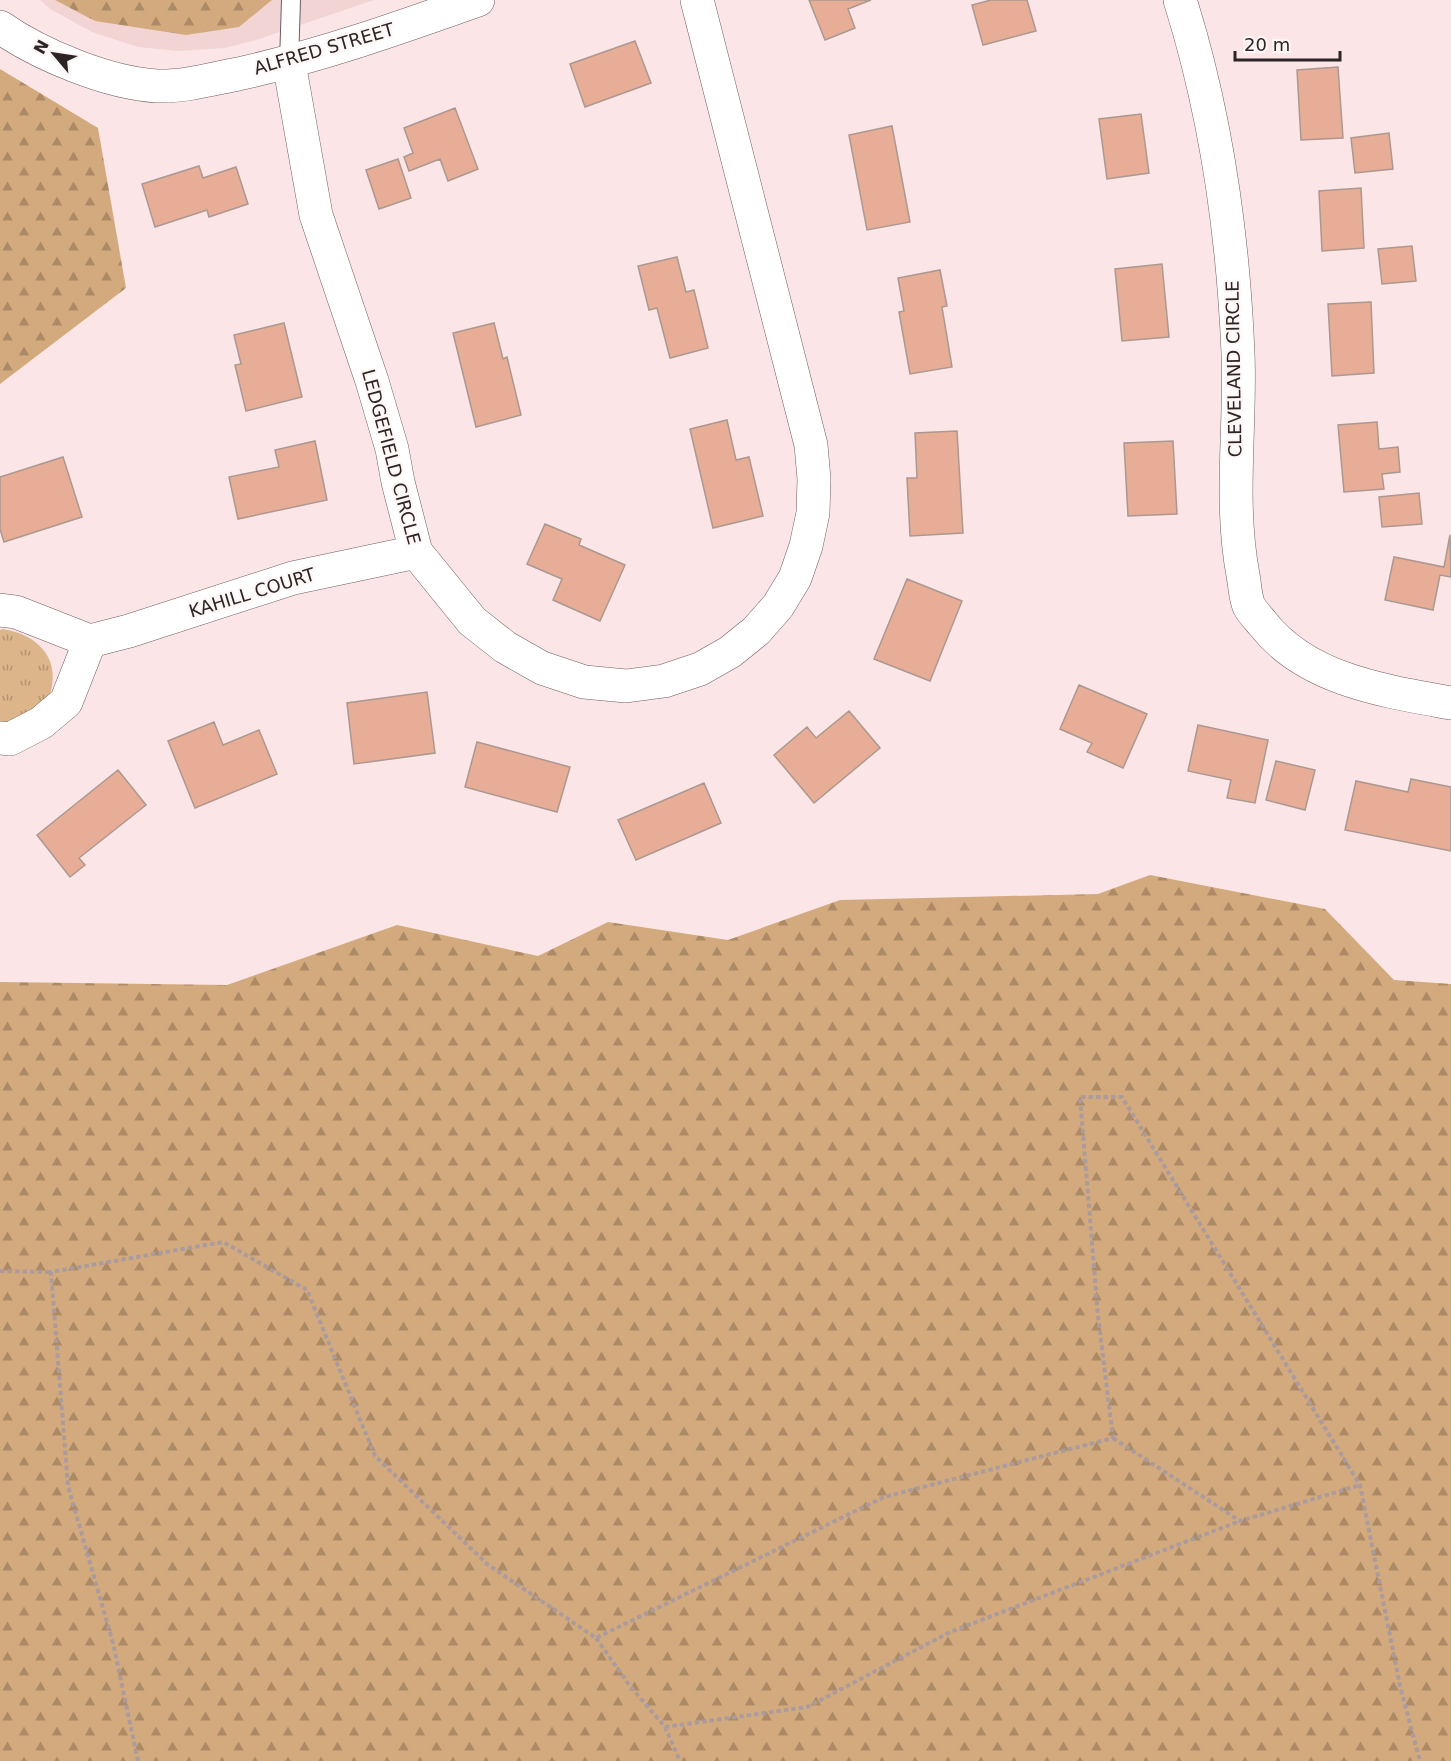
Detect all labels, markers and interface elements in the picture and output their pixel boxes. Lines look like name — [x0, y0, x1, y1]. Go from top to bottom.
street label: ALFRED STREET — [251, 18, 397, 79]
north arrow — [24, 24, 84, 84]
scale bar — [1235, 24, 1340, 62]
text: 20 m — [1244, 34, 1290, 55]
text: N — [30, 37, 53, 57]
street label: CLEVELAND CIRCLE — [1221, 280, 1246, 458]
street label: LEDGEFIELD CIRCLE — [358, 367, 425, 547]
street label: KAHILL COURT — [186, 563, 318, 622]

